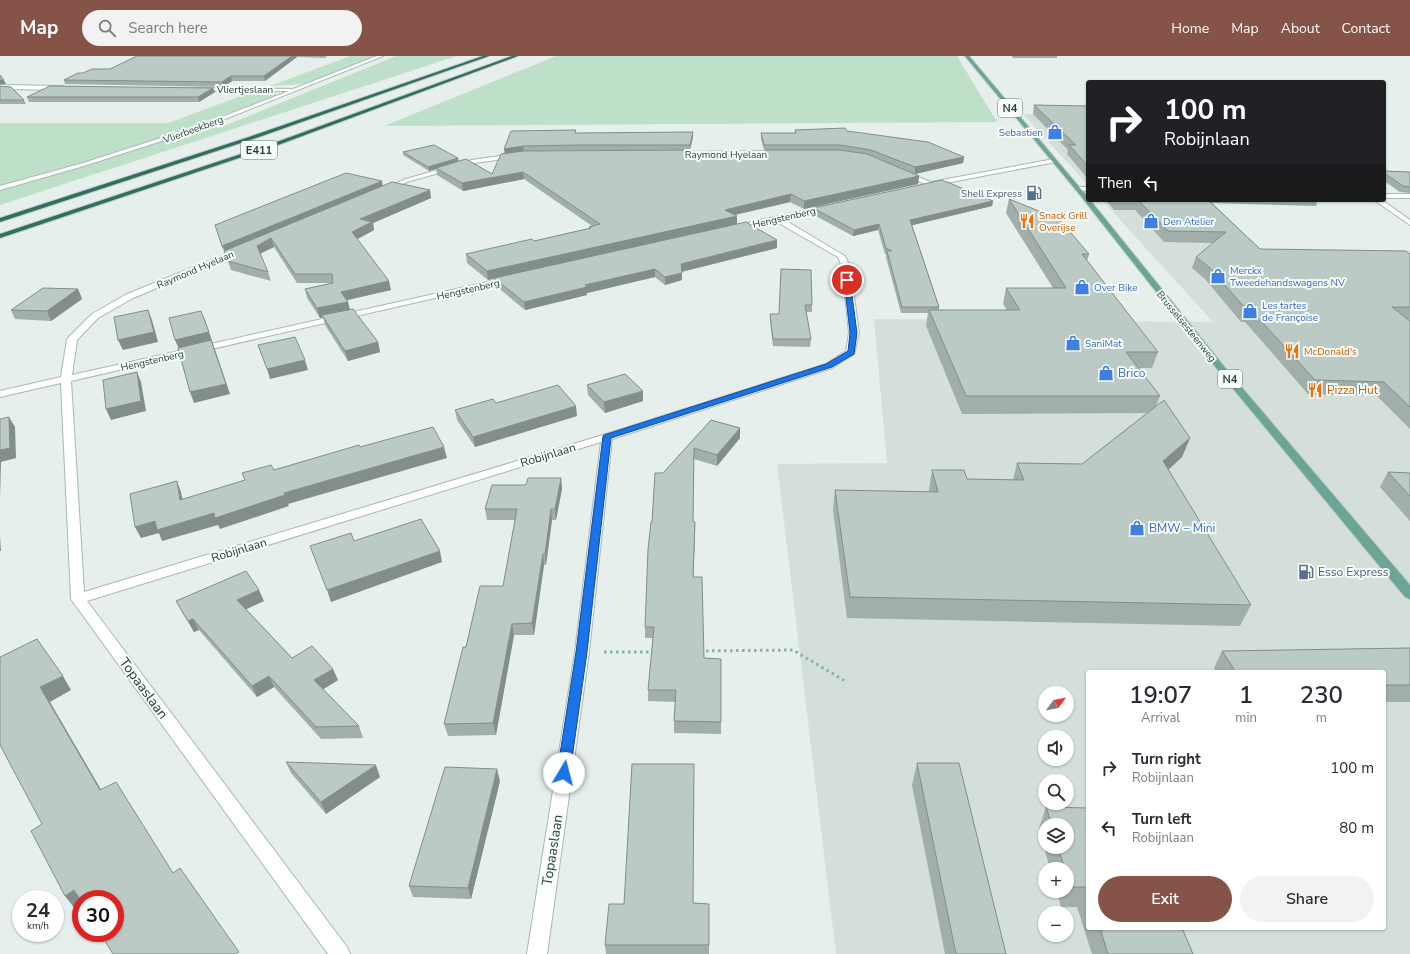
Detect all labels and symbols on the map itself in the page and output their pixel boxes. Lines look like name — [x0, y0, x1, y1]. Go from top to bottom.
street label: Vliertjeslaan — [216, 83, 273, 97]
road number: N4 — [998, 99, 1022, 117]
street label: Vlierbeekberg — [160, 113, 225, 148]
shop icon: Sebastien — [1046, 123, 1064, 141]
place label: Sebastien — [999, 126, 1043, 140]
road number: E411 — [241, 141, 277, 159]
street label: Raymond Hyelaan — [685, 148, 767, 162]
fuel station icon: Shell Express — [1025, 184, 1043, 202]
place label: Shell Express — [961, 187, 1022, 201]
street label: Hengstenberg — [751, 204, 817, 232]
place label: Snack Grill Overijse — [1039, 209, 1087, 235]
restaurant icon: Snack Grill Overijse — [1018, 212, 1036, 230]
shop icon: Den Atelier — [1142, 212, 1160, 230]
place label: Den Atelier — [1163, 215, 1215, 229]
street label: Raymond Hyelaan — [155, 247, 236, 292]
pin — [830, 263, 864, 297]
place label: Merckx Tweedehandswagens NV — [1230, 264, 1345, 290]
shop icon: Merckx Tweedehandswagens NV — [1209, 267, 1227, 285]
street label: Hengstenberg — [435, 276, 501, 304]
shop icon: Over Bike — [1073, 278, 1091, 296]
place label: Over Bike — [1094, 281, 1138, 295]
street label: Brusselsesteenweg — [1153, 288, 1219, 365]
place label: Les tartes de Françoise — [1262, 299, 1318, 325]
shop icon: Les tartes de Françoise — [1241, 302, 1259, 320]
shop icon: SaniMat — [1064, 334, 1082, 352]
place label: SaniMat — [1085, 337, 1122, 351]
restaurant icon: McDonald's — [1283, 342, 1301, 360]
place label: McDonald's — [1304, 345, 1357, 359]
street label: Hengstenberg — [119, 347, 185, 375]
shop icon: Brico — [1097, 364, 1115, 382]
place label: Brico — [1118, 365, 1146, 381]
road number: N4 — [1218, 370, 1242, 388]
restaurant icon: Pizza Hut — [1306, 381, 1324, 399]
place label: Pizza Hut — [1327, 382, 1379, 398]
street label: Robijnlaan — [518, 439, 578, 471]
shop icon: BMW – Mini — [1128, 519, 1146, 537]
place label: BMW – Mini — [1149, 520, 1215, 536]
street label: Robijnlaan — [209, 534, 269, 566]
fuel station icon: Esso Express — [1297, 563, 1315, 581]
place label: Esso Express — [1318, 564, 1389, 580]
street label: Topaaslaan — [115, 654, 172, 723]
north arrow — [1038, 686, 1074, 722]
position arrow — [543, 752, 585, 794]
street label: Topaaslaan — [537, 813, 567, 887]
speed limit sign: 30 — [72, 890, 124, 942]

